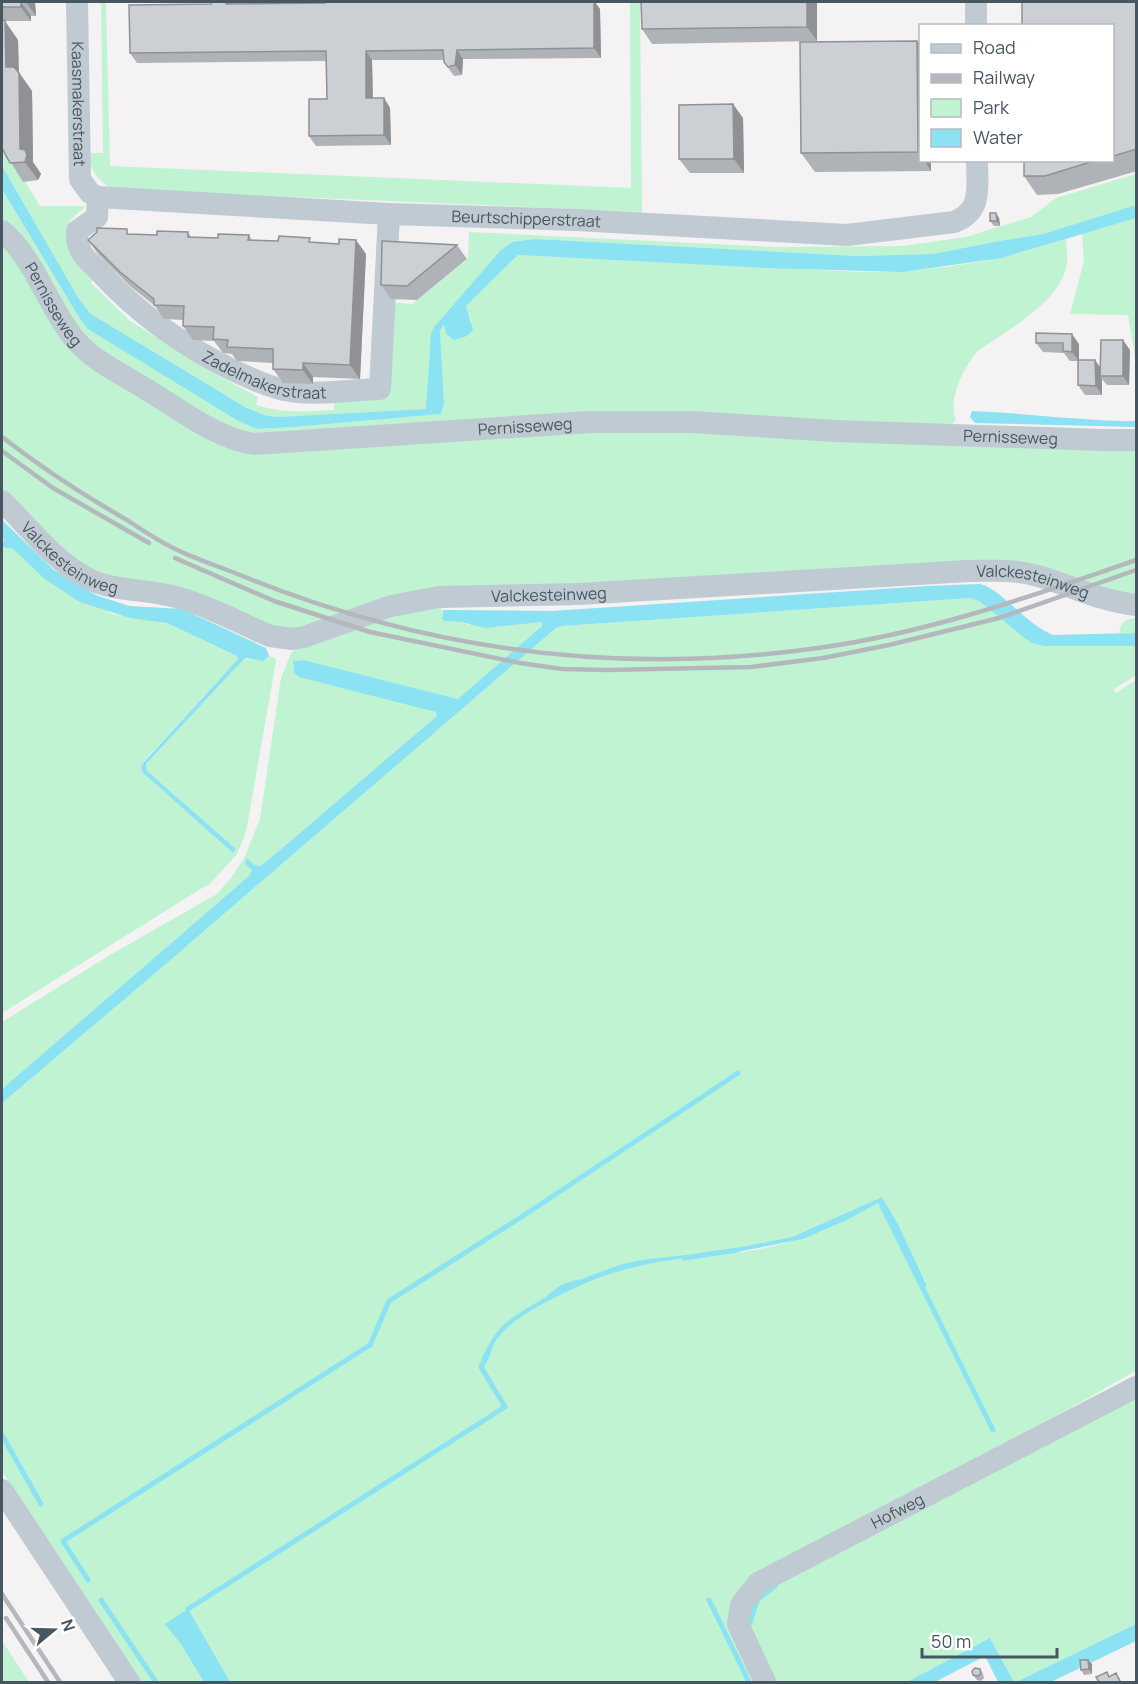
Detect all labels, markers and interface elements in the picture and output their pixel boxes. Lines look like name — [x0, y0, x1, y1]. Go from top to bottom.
legend — [919, 24, 1114, 162]
text: Road — [973, 35, 1016, 59]
street label: Kaasmakerstraat — [67, 41, 91, 167]
text: Railway — [973, 65, 1035, 89]
text: Park — [973, 95, 1010, 119]
text: Water — [973, 125, 1023, 149]
street label: Beurtschipperstraat — [451, 205, 602, 232]
street label: Pernisseweg — [20, 258, 87, 351]
street label: Zadelmakerstraat — [198, 345, 327, 404]
street label: Pernisseweg — [477, 412, 573, 440]
street label: Pernisseweg — [963, 424, 1058, 449]
street label: Valckesteinweg — [16, 517, 120, 599]
street label: Valckesteinweg — [976, 560, 1092, 604]
street label: Valckesteinweg — [491, 581, 607, 607]
street label: Hofweg — [867, 1488, 928, 1534]
north arrow — [24, 1600, 84, 1660]
text: N — [56, 1616, 80, 1634]
scale bar — [922, 1621, 1057, 1659]
text: 50 m — [931, 1629, 971, 1653]

